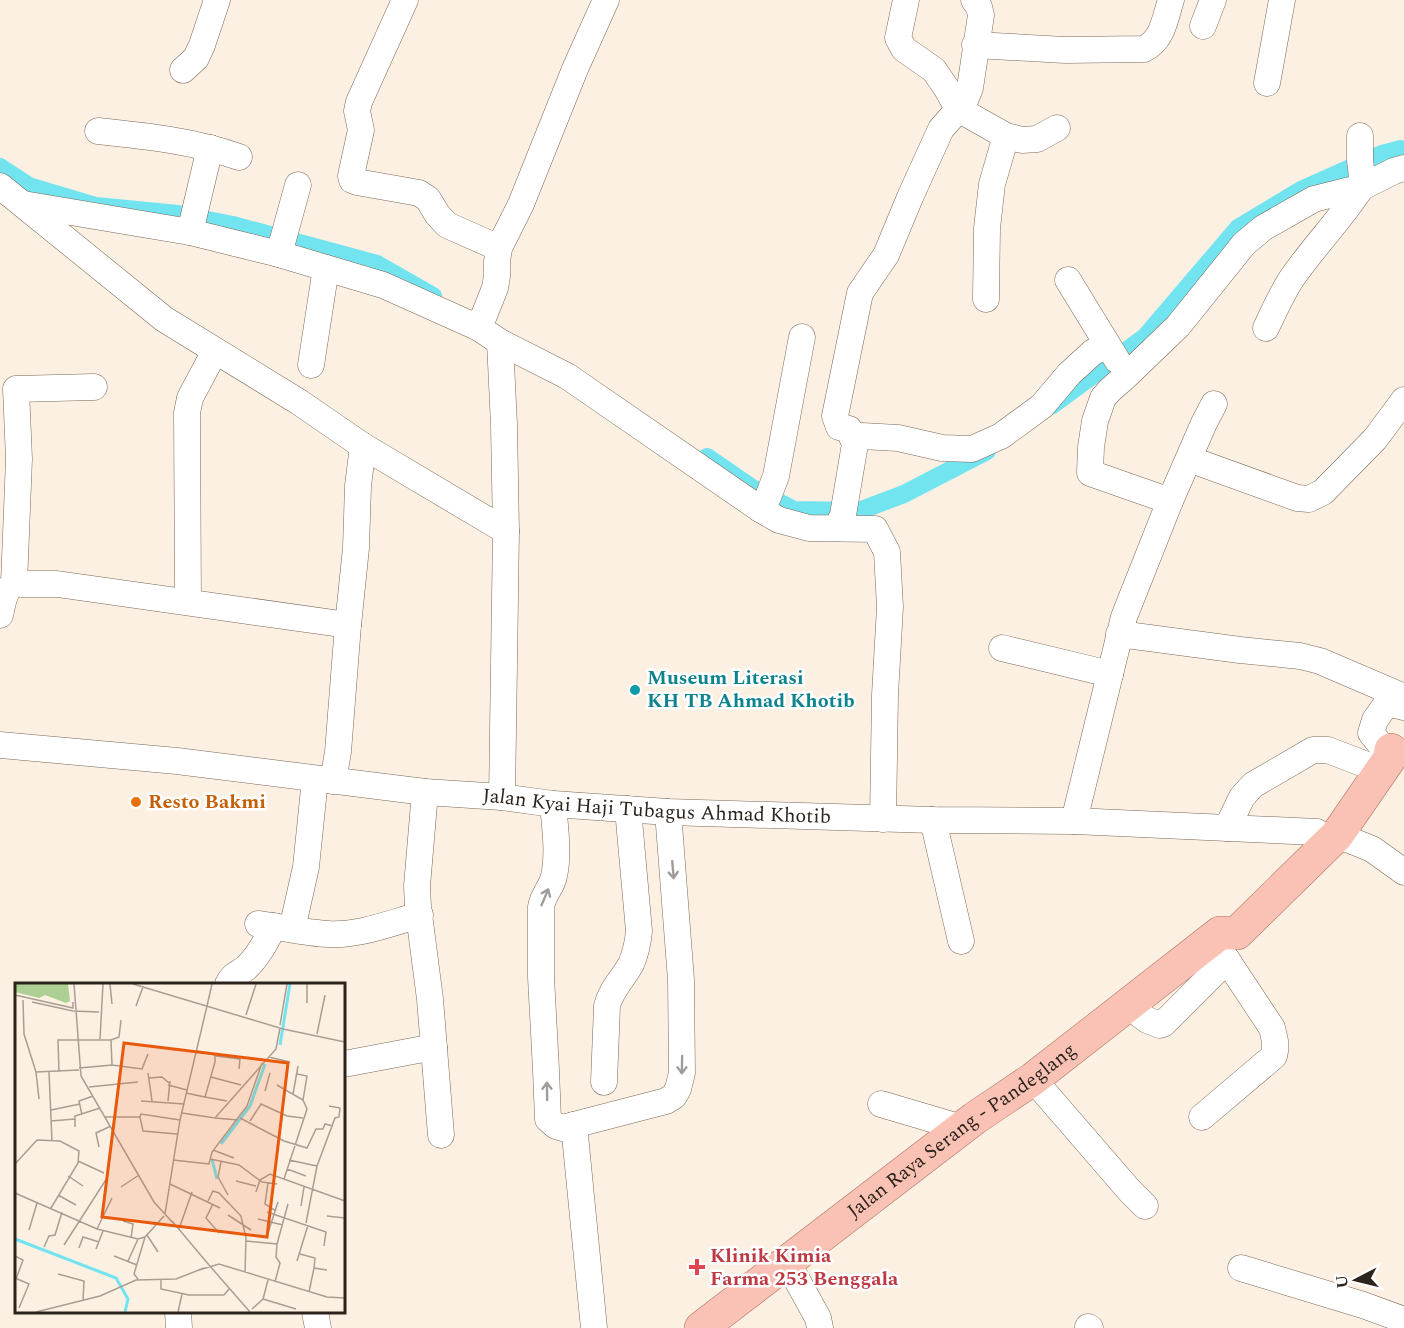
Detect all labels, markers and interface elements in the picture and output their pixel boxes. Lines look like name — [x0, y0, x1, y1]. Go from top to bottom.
place label: Museum Literasi KH TB Ahmad Khotib — [647, 663, 855, 716]
marker: Museum Literasi KH TB Ahmad Khotib — [628, 683, 642, 697]
street label: Jalan Kyai Haji Tubagus Ahmad Khotib — [482, 781, 831, 832]
place label: Resto Bakmi — [148, 787, 266, 817]
marker: Resto Bakmi — [129, 795, 143, 809]
one-way arrow — [668, 860, 679, 880]
one-way arrow — [540, 888, 551, 906]
inset map — [15, 983, 345, 1313]
street label: Jalan Raya Serang - Pandeglang — [841, 1036, 1083, 1226]
one-way arrow — [676, 1054, 688, 1074]
one-way arrow — [541, 1081, 553, 1101]
place label: Klinik Kimia Farma 253 Benggala — [710, 1241, 899, 1294]
north arrow — [1326, 1250, 1386, 1310]
marker: Klinik Kimia Farma 253 Benggala — [688, 1258, 706, 1276]
text: U — [1329, 1274, 1355, 1290]

